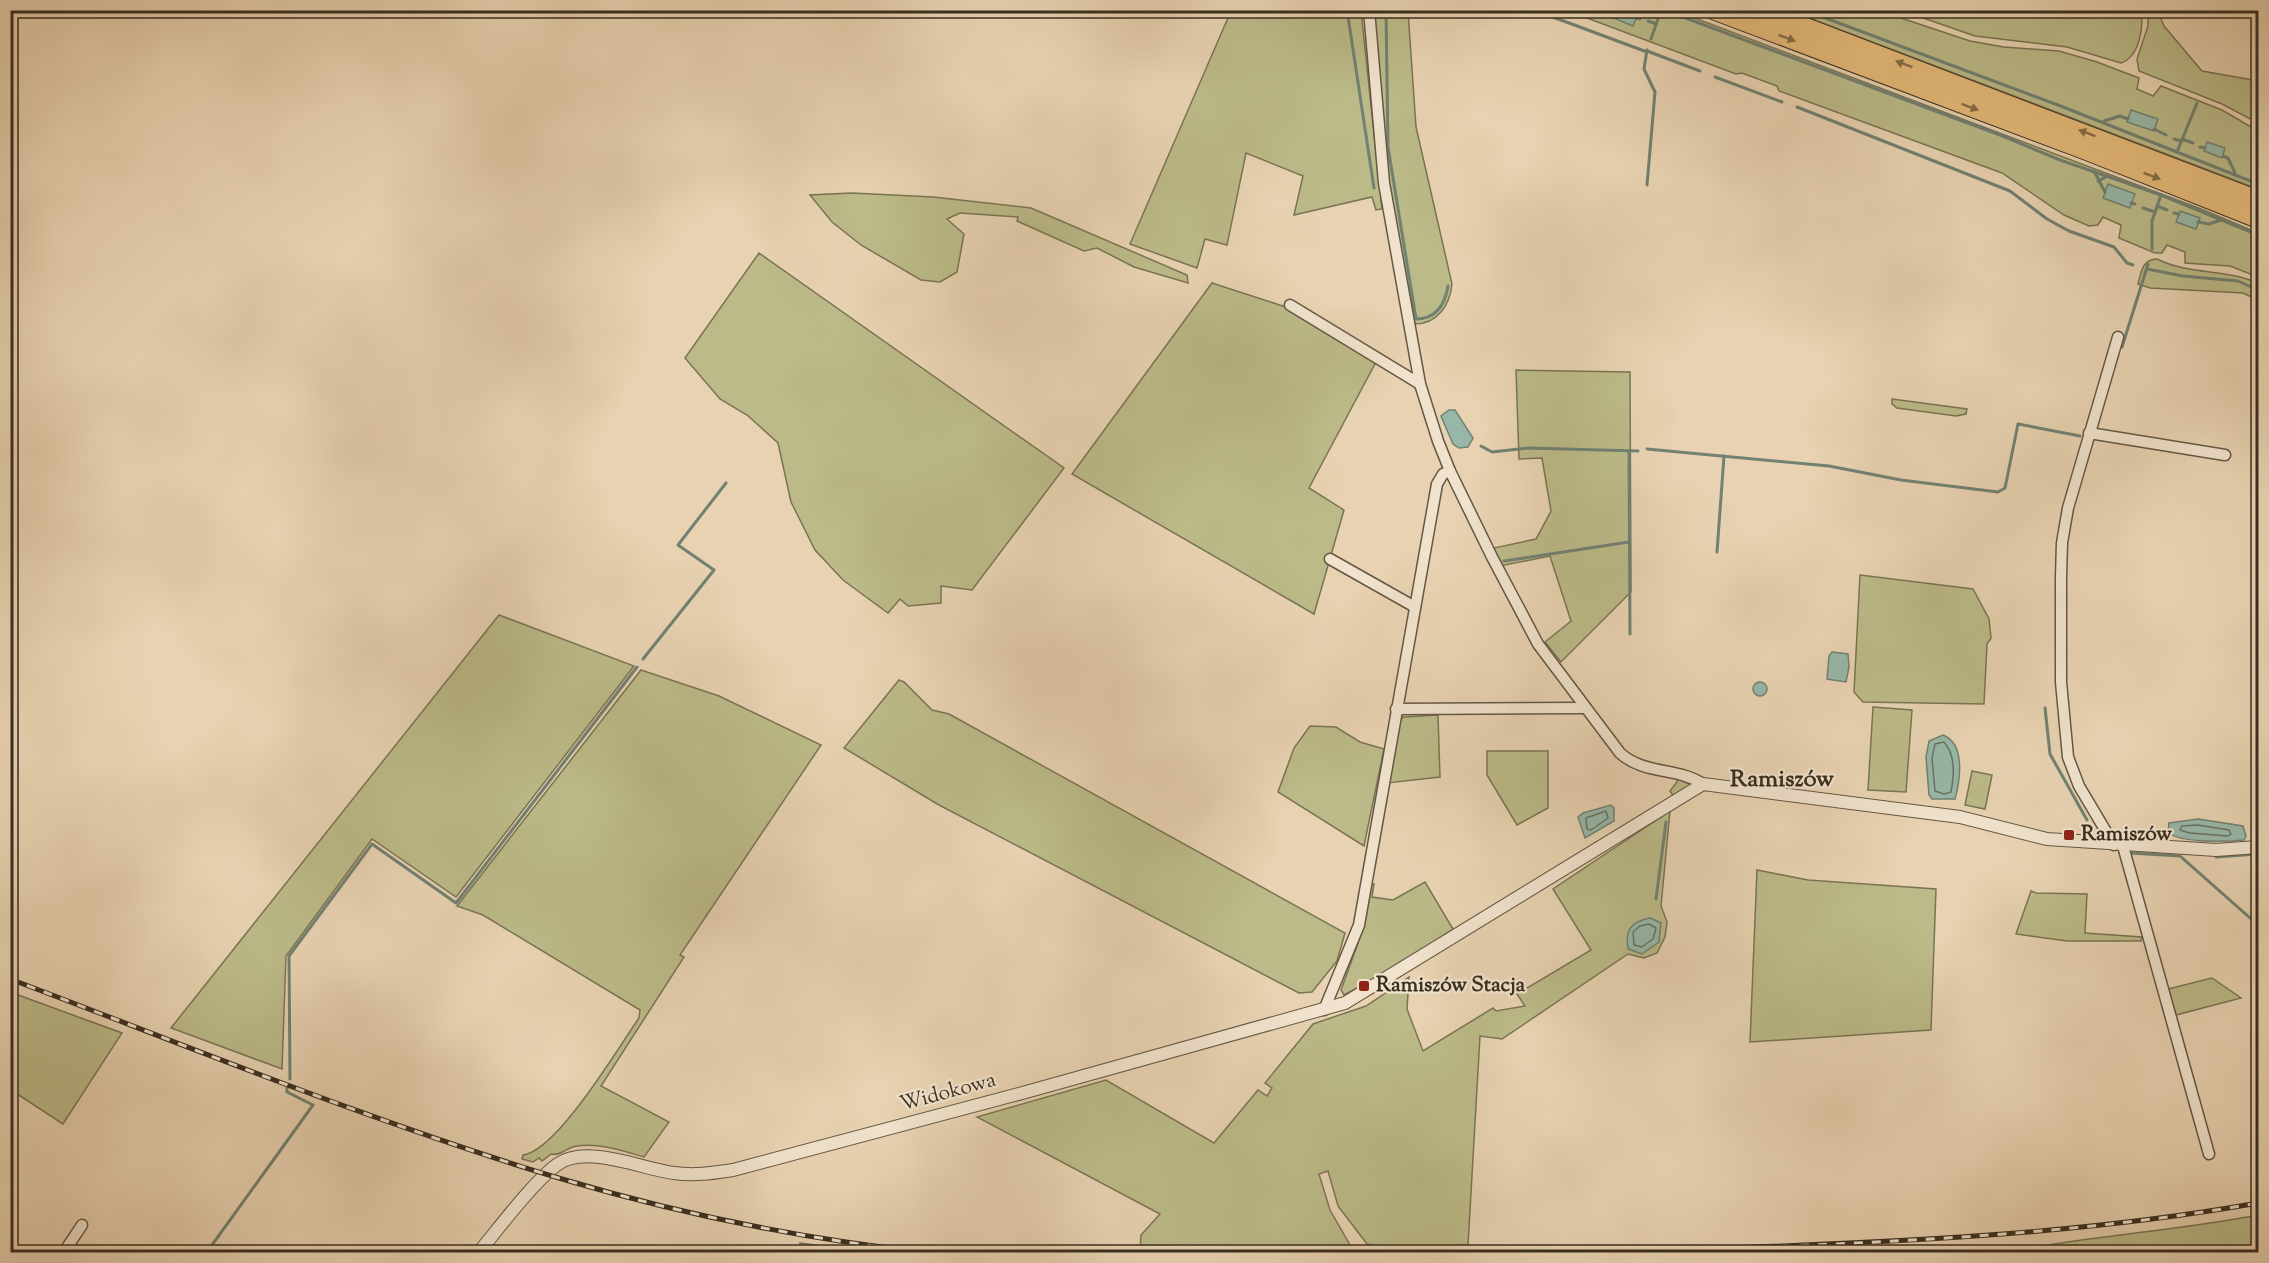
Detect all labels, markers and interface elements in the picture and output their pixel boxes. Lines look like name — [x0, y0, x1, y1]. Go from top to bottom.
one-way arrow — [1778, 34, 1796, 44]
one-way arrow — [1895, 59, 1913, 69]
one-way arrow — [1961, 102, 1979, 112]
one-way arrow — [2078, 128, 2096, 137]
one-way arrow — [2143, 172, 2161, 181]
district label: Ramiszów — [1730, 763, 1834, 797]
place label: Ramiszów — [2081, 820, 2172, 850]
marker: Ramiszów — [2062, 828, 2076, 842]
place label: Ramiszów Stacja — [1376, 971, 1526, 1001]
marker: Ramiszów Stacja — [1357, 979, 1371, 993]
street label: Widokowa — [897, 1066, 1000, 1120]

